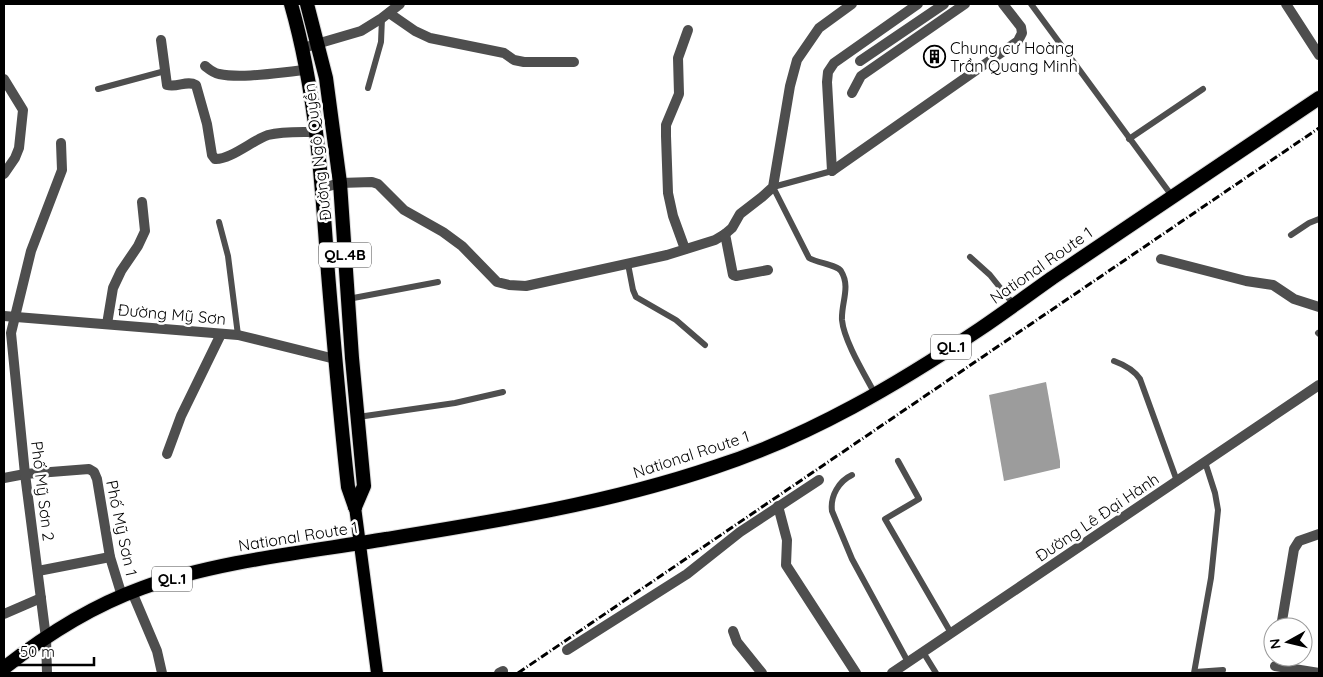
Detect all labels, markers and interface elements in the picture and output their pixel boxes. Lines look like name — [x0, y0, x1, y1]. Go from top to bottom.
place label: Chung cư Hoàng Trần Quang Minh — [950, 38, 1078, 76]
building icon: Chung cư Hoàng Trần Quang Minh — [922, 45, 946, 69]
street label: Đường Ngô Quyền — [299, 82, 335, 222]
street label: National Route 1 — [986, 222, 1096, 308]
road number: QL.4B — [319, 242, 371, 268]
street label: Đường Mỹ Sơn — [117, 299, 227, 329]
road number: QL.1 — [931, 334, 971, 360]
street label: National Route 1 — [630, 426, 752, 482]
street label: Phố Mỹ Sơn 2 — [27, 440, 59, 542]
street label: Đường Lê Đại Hành — [1032, 468, 1162, 566]
street label: Phố Mỹ Sơn 1 — [102, 478, 142, 578]
street label: National Route 1 — [237, 517, 359, 555]
road number: QL.1 — [152, 566, 192, 592]
north arrow — [1263, 617, 1313, 667]
scale bar — [12, 634, 95, 666]
text: N — [1265, 637, 1285, 650]
text: 50 m — [20, 642, 55, 661]

